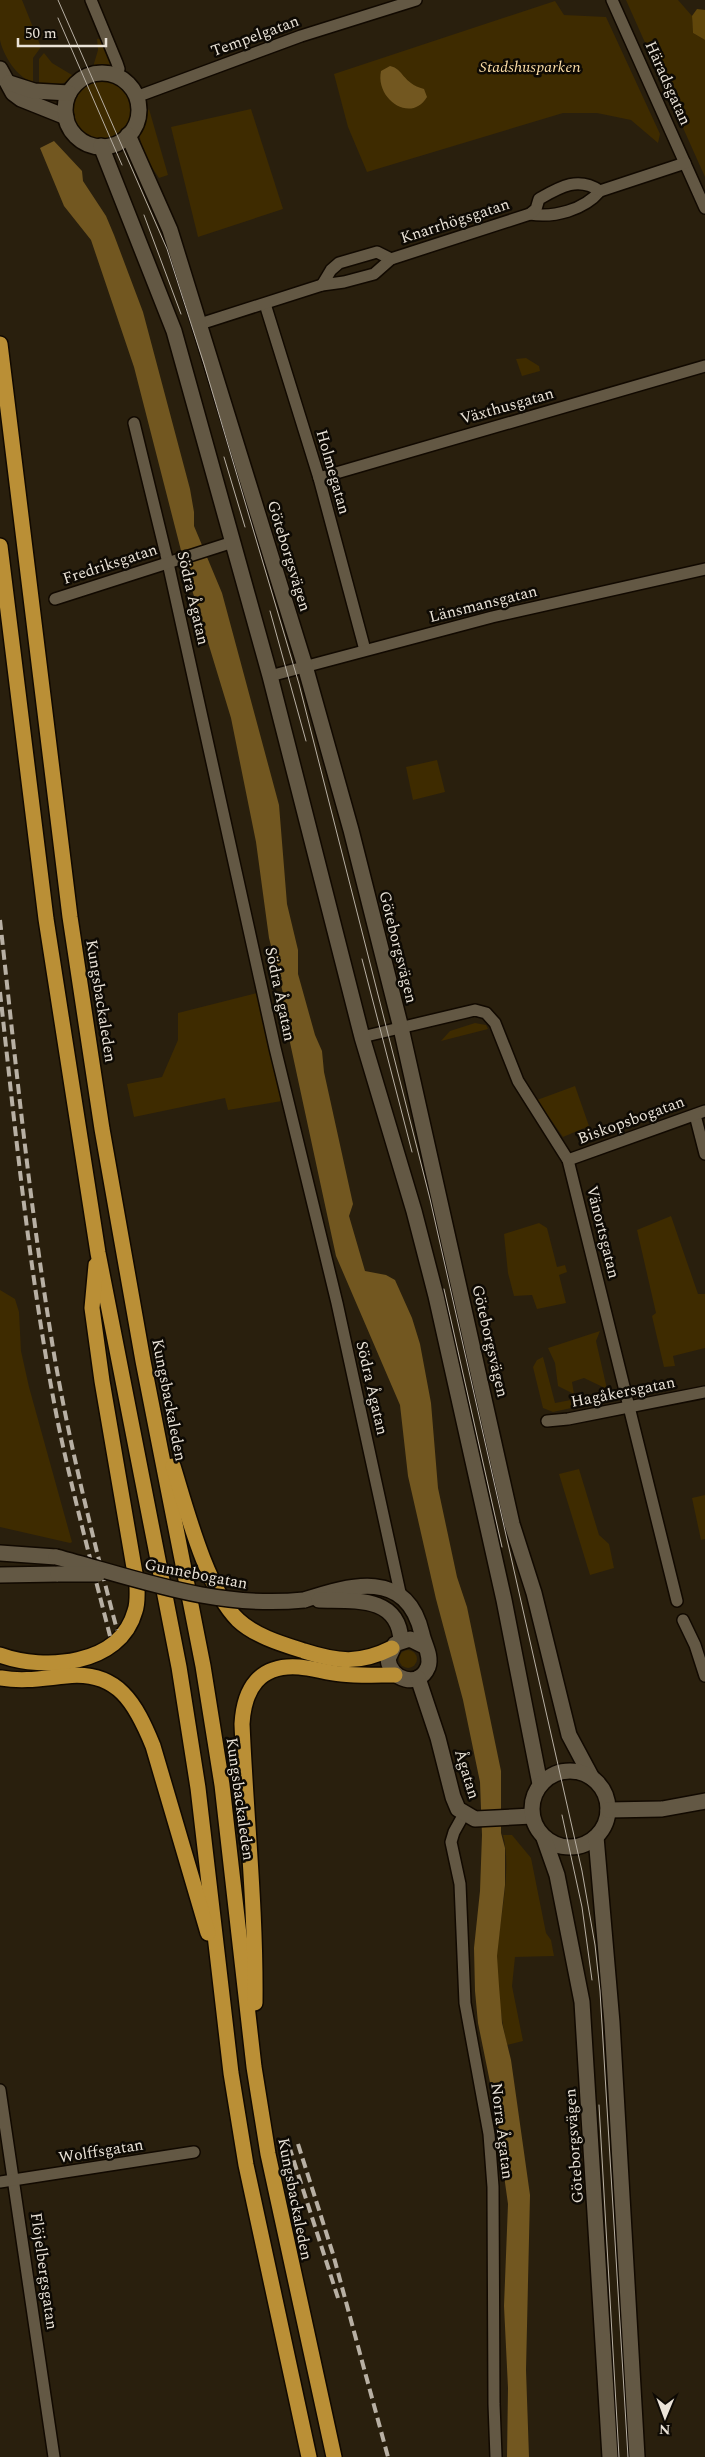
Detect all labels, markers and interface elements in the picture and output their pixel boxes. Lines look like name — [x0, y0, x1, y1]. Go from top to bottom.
street label: Tempelgatan — [208, 9, 302, 63]
scale bar — [18, 15, 105, 47]
text: 50 m — [25, 22, 57, 45]
street label: Häradsgatan — [639, 37, 697, 129]
park label: Stadshusparken — [479, 55, 581, 79]
street label: Knarrhögsgatan — [397, 192, 513, 250]
street label: Växthusgatan — [457, 381, 557, 431]
street label: Holmegatan — [309, 427, 357, 517]
street label: Göteborgsvägen — [261, 498, 317, 614]
street label: Fredriksgatan — [60, 537, 160, 591]
street label: Södra Ågatan — [171, 549, 215, 647]
street label: Länsmansgatan — [426, 579, 540, 629]
street label: Göteborgsvägen — [372, 888, 424, 1006]
street label: Kungsbackaleden — [79, 938, 123, 1064]
street label: Södra Ågatan — [258, 945, 302, 1043]
street label: Biskopsbogatan — [574, 1090, 688, 1150]
street label: Vänortsgatan — [580, 1183, 626, 1281]
street label: Göteborgsvägen — [465, 1282, 515, 1400]
street label: Kungsbackaleden — [145, 1337, 193, 1463]
street label: Södra Ågatan — [350, 1339, 394, 1437]
street label: Hagåkersgatan — [569, 1370, 677, 1414]
street label: Gunnebogatan — [142, 1552, 250, 1596]
street label: Kungsbackaleden — [219, 1736, 261, 1862]
street label: Ågatan — [448, 1746, 486, 1802]
street label: Norra Ågatan — [484, 2081, 520, 2181]
street label: Göteborgsvägen — [558, 2088, 590, 2204]
street label: Wolffsgatan — [57, 2132, 145, 2170]
street label: Kungsbackaleden — [271, 2136, 319, 2262]
street label: Flöjelbergsgatan — [24, 2211, 64, 2331]
north arrow — [640, 2392, 690, 2442]
text: N — [659, 2419, 671, 2440]

